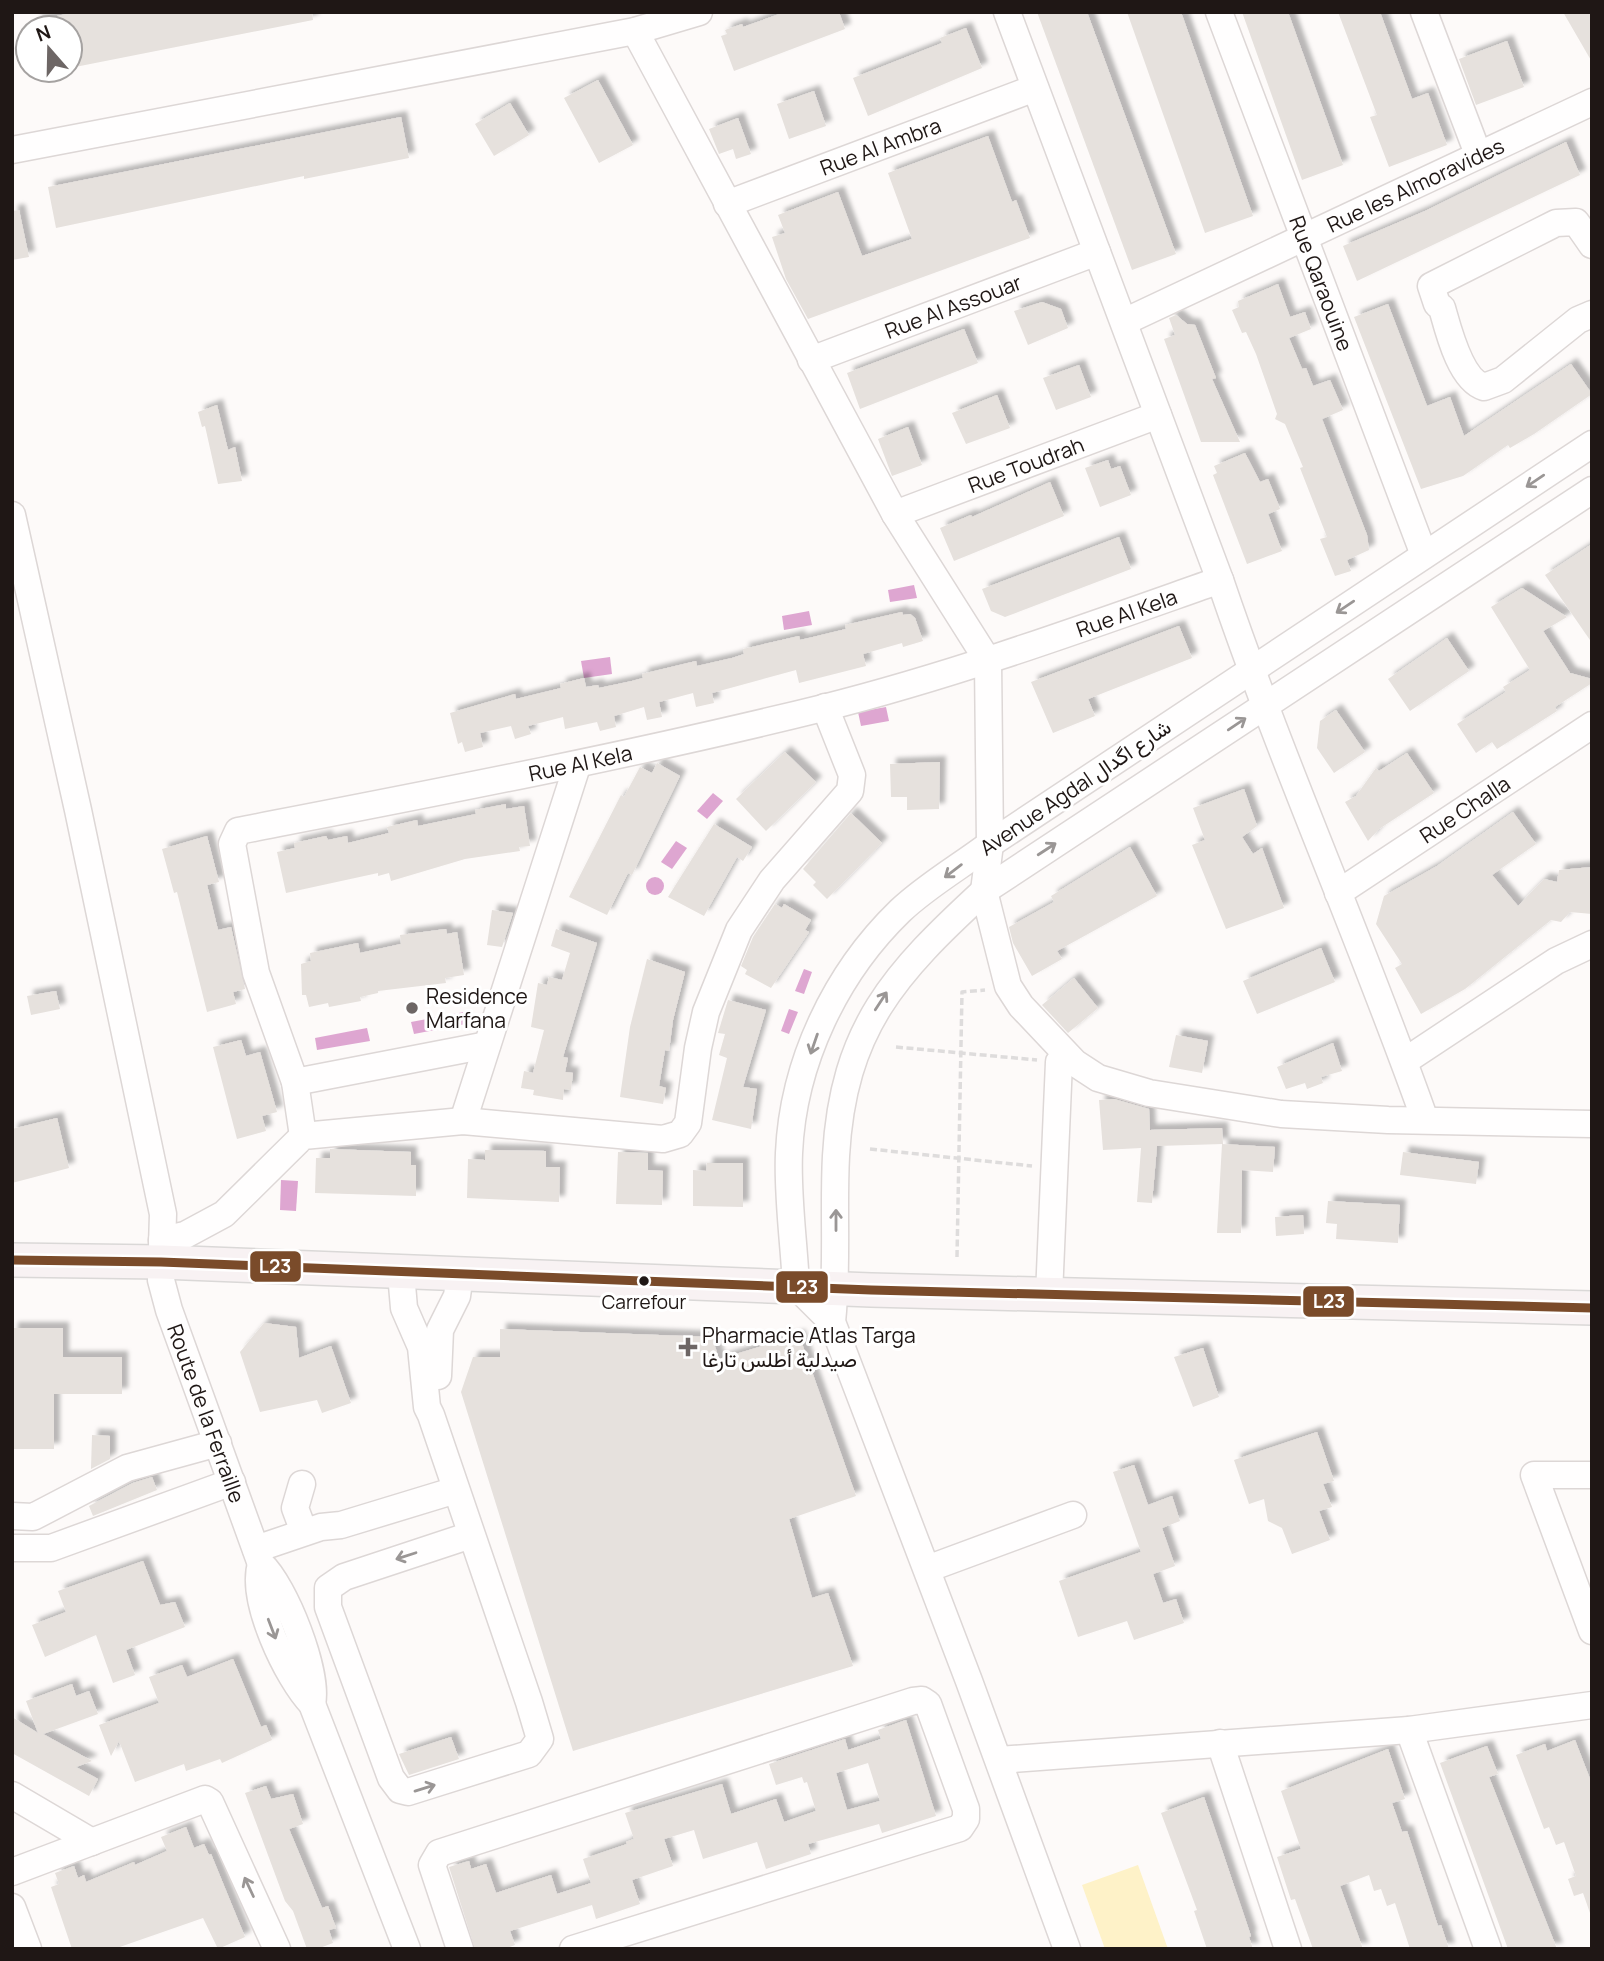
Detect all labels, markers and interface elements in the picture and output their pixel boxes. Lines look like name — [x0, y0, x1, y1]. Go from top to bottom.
north arrow — [14, 14, 84, 84]
text: N — [32, 18, 54, 48]
street label: Rue Al Ambra — [816, 111, 945, 182]
street label: Rue les Almoravides — [1322, 131, 1509, 239]
street label: Rue Qaraouine — [1283, 212, 1360, 355]
street label: Rue Al Assouar — [881, 268, 1026, 345]
street label: Rue Toudrah — [964, 430, 1088, 499]
one-way arrow — [1526, 474, 1545, 489]
street label: Rue Al Kela — [1072, 582, 1181, 643]
one-way arrow — [1336, 601, 1356, 615]
street label: Avenue Agdal شارع اگدال — [974, 712, 1177, 862]
one-way arrow — [1227, 716, 1247, 730]
street label: Rue Al Kela — [526, 738, 635, 787]
street label: Rue Challa — [1414, 769, 1515, 849]
one-way arrow — [1037, 842, 1057, 856]
one-way arrow — [944, 864, 963, 878]
place label: Residence Marfana — [426, 982, 528, 1034]
one-way arrow — [874, 992, 889, 1011]
marker: Residence Marfana — [404, 1000, 420, 1016]
one-way arrow — [807, 1033, 819, 1055]
one-way arrow — [829, 1209, 843, 1232]
line badge: L23 — [249, 1250, 302, 1283]
text: L23 — [259, 1253, 291, 1279]
line badge: L23 — [775, 1270, 829, 1304]
marker: Carrefour — [637, 1274, 651, 1288]
text: L23 — [786, 1274, 818, 1300]
line badge: L23 — [1302, 1285, 1355, 1318]
text: L23 — [1313, 1288, 1345, 1314]
place label: Carrefour — [602, 1289, 686, 1315]
street label: Route de la Ferraille — [161, 1320, 252, 1507]
place label: Pharmacie Atlas Targa صيدلية أطلس تارغا — [702, 1321, 916, 1373]
marker: Pharmacie Atlas Targa صيدلية أطلس تارغا — [680, 1339, 696, 1355]
one-way arrow — [396, 1551, 418, 1563]
one-way arrow — [267, 1618, 280, 1640]
one-way arrow — [414, 1780, 436, 1793]
one-way arrow — [242, 1877, 255, 1898]

